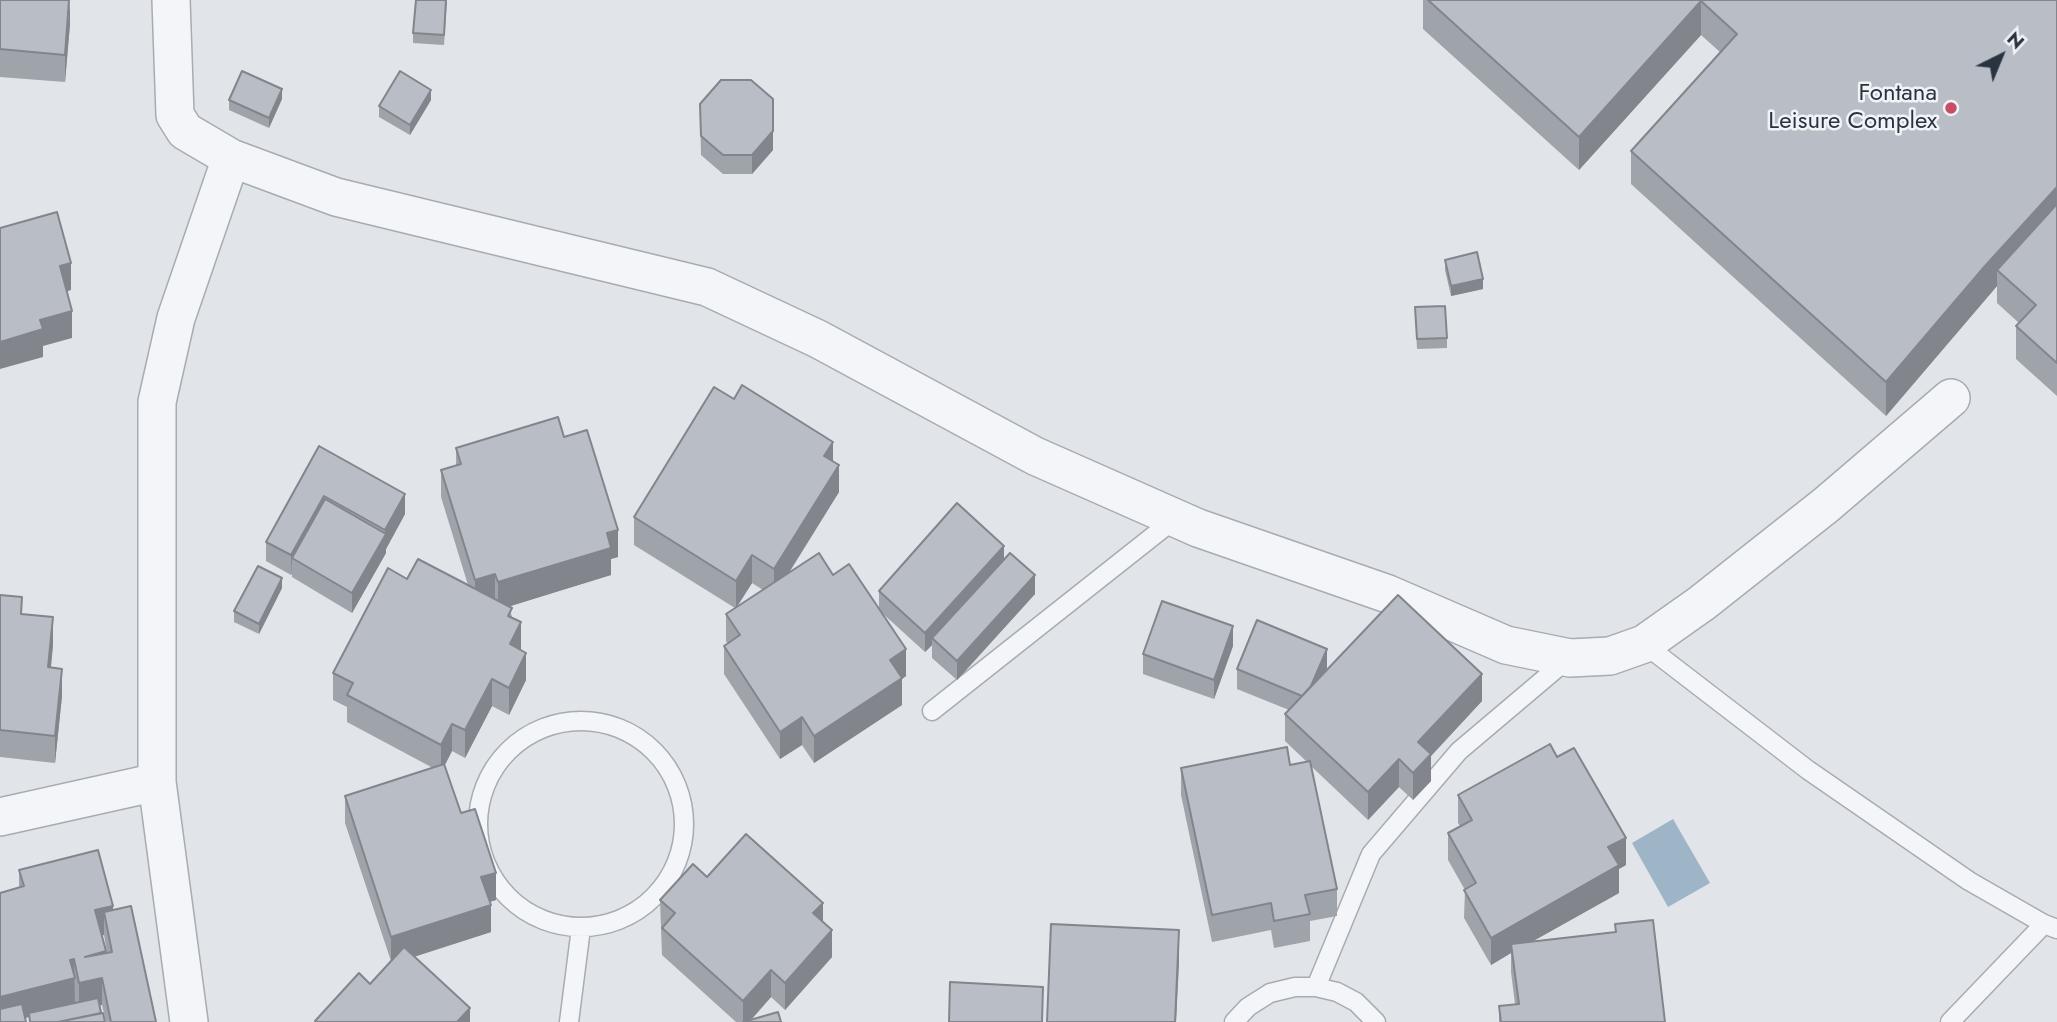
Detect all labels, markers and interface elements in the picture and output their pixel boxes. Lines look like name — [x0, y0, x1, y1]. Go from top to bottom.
north arrow — [1966, 21, 2036, 91]
text: N — [2001, 25, 2030, 55]
place label: Fontana Leisure Complex — [1768, 80, 1937, 136]
marker: Fontana Leisure Complex — [1943, 100, 1959, 116]

